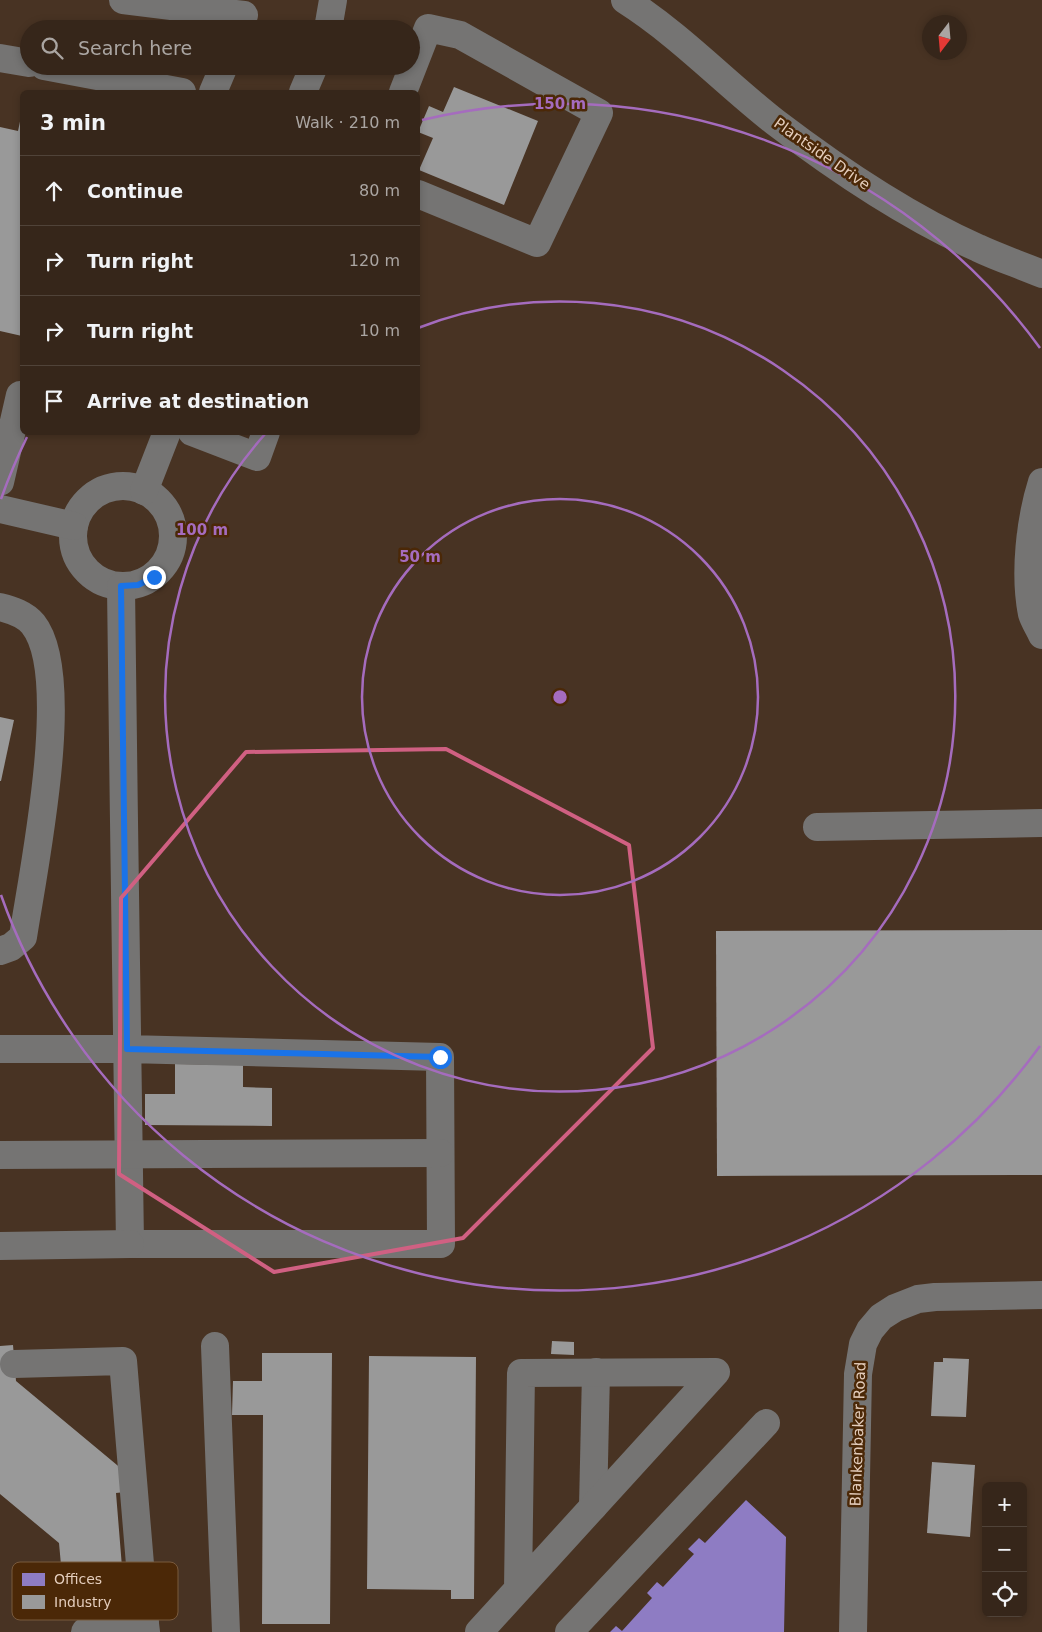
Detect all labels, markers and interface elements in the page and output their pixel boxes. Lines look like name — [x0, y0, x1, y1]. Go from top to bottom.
north arrow — [922, 15, 967, 60]
search box — [20, 20, 420, 75]
icon: search — [38, 34, 66, 62]
text: Search here — [78, 37, 192, 59]
text: 150 m — [534, 95, 586, 113]
text: 3 min — [40, 111, 106, 135]
text: Walk · 210 m — [295, 113, 400, 132]
street label: Plantside Drive — [770, 114, 874, 194]
icon: ahead — [40, 177, 68, 205]
text: Continue — [87, 180, 183, 202]
text: 80 m — [359, 181, 400, 200]
icon: right — [40, 247, 68, 275]
text: Turn right — [87, 250, 193, 272]
text: 120 m — [349, 251, 400, 270]
icon: right — [40, 317, 68, 345]
text: Turn right — [87, 320, 193, 342]
text: 10 m — [359, 321, 400, 340]
icon: arrive — [40, 387, 68, 415]
text: Arrive at destination — [87, 390, 309, 412]
text: 100 m — [176, 521, 228, 539]
text: 50 m — [399, 548, 441, 566]
route end — [143, 566, 166, 589]
centre of rings — [551, 688, 569, 706]
route start — [429, 1046, 452, 1069]
street label: Blankenbaker Road — [846, 1361, 870, 1507]
map controls — [982, 1482, 1027, 1617]
button: + — [982, 1482, 1027, 1527]
button: − — [982, 1527, 1027, 1572]
legend — [12, 1562, 178, 1620]
text: Offices — [54, 1571, 102, 1587]
button: locate — [982, 1572, 1027, 1617]
text: Industry — [54, 1594, 112, 1610]

